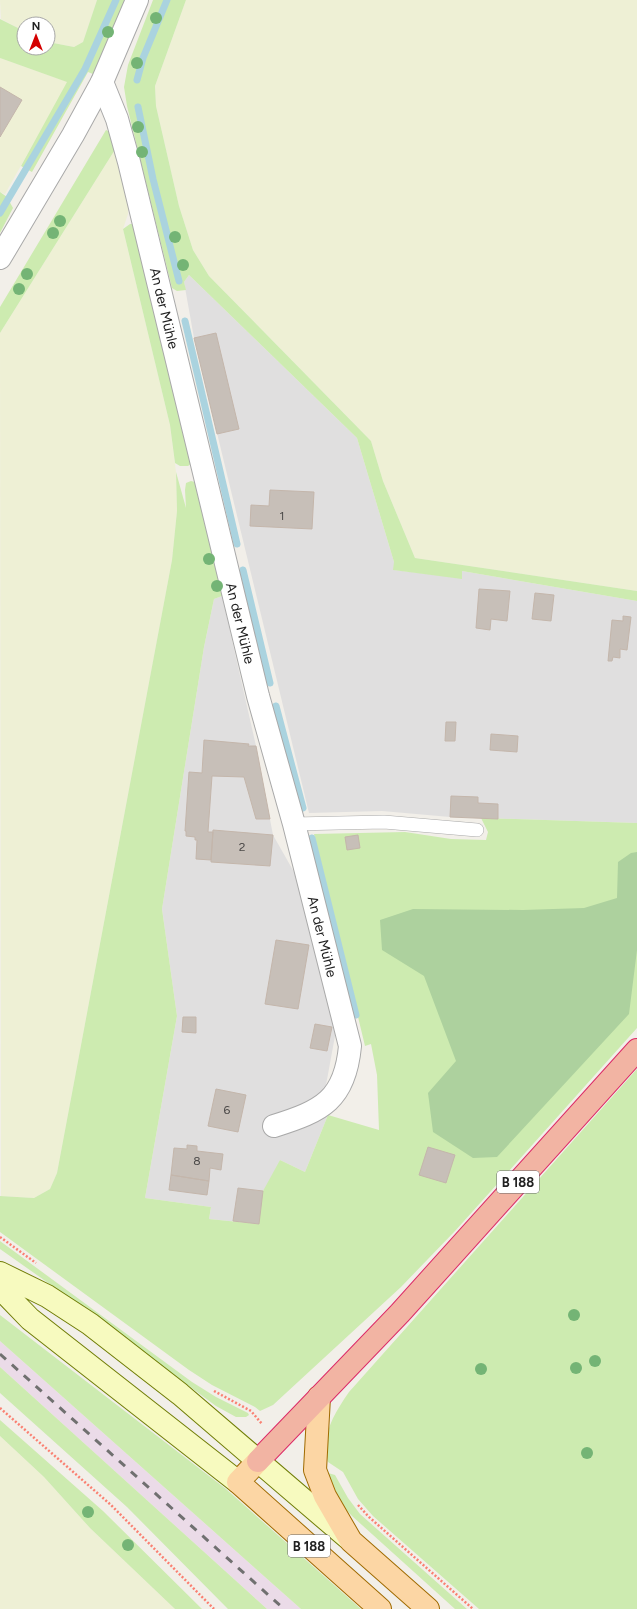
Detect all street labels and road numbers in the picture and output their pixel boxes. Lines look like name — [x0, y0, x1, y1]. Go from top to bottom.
street label: An der Mühle — [146, 266, 182, 351]
street label: An der Mühle — [222, 581, 258, 666]
street label: An der Mühle — [304, 894, 340, 979]
road number: B 188 — [497, 1171, 539, 1193]
road number: B 188 — [288, 1535, 330, 1557]

